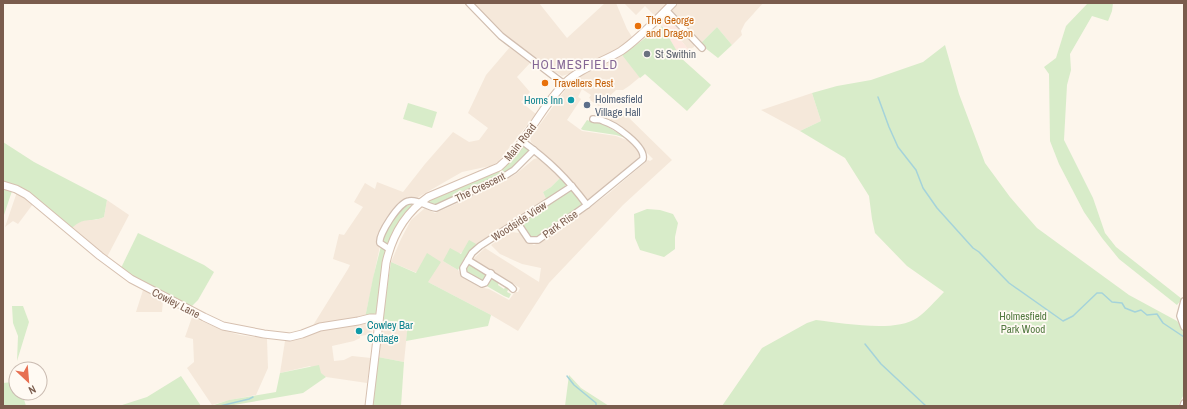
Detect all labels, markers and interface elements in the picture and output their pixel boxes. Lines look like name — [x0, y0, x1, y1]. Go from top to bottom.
place label: The George and Dragon — [646, 13, 694, 40]
marker: The George and Dragon — [633, 21, 643, 31]
place label: St Swithin — [655, 47, 696, 61]
marker: St Swithin — [642, 49, 652, 59]
district label: HOLMESFIELD — [532, 56, 618, 73]
place label: Travellers Rest — [553, 76, 614, 90]
marker: Travellers Rest — [540, 78, 550, 88]
place label: Holmesfield Village Hall — [595, 92, 643, 119]
place label: Horns Inn — [524, 93, 563, 107]
marker: Horns Inn — [566, 95, 576, 105]
marker: Holmesfield Village Hall — [582, 100, 592, 110]
street label: Main Road — [501, 120, 539, 164]
street label: The Crescent — [453, 169, 508, 205]
street label: Woodside View — [489, 198, 550, 244]
street label: Park Rise — [540, 207, 580, 241]
street label: Cowley Lane — [150, 285, 202, 321]
park label: Holmesfield Park Wood — [999, 309, 1047, 336]
place label: Cowley Bar Cottage — [367, 318, 413, 345]
marker: Cowley Bar Cottage — [354, 326, 364, 336]
north arrow — [8, 361, 48, 401]
text: N — [26, 382, 38, 398]

